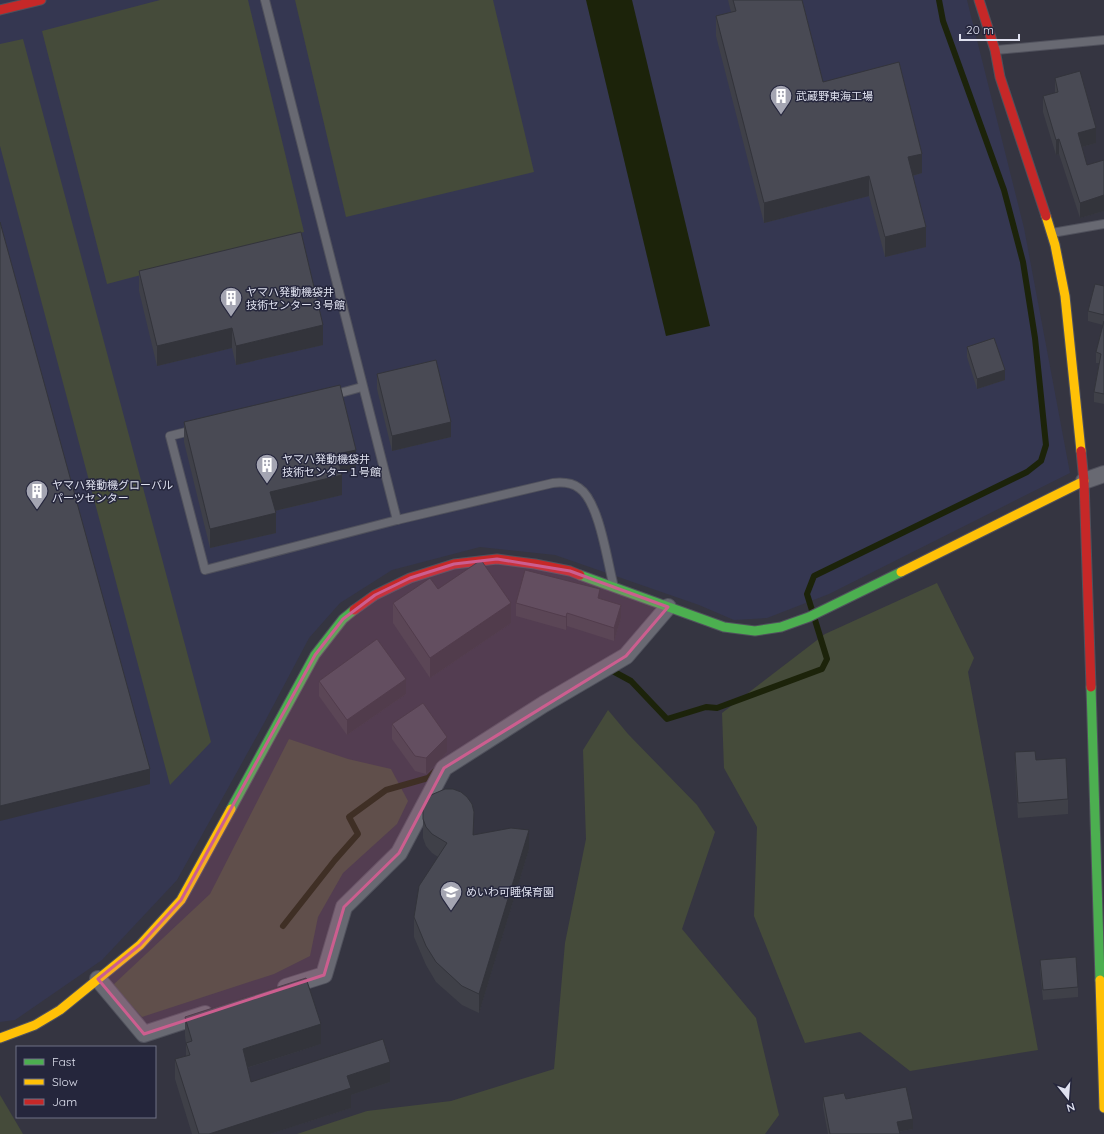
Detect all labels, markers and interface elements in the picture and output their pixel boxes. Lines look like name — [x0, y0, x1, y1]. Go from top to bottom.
scale bar — [960, 16, 1019, 42]
text: 20 m — [966, 22, 994, 37]
building icon: 武蔵野東海工場 — [768, 83, 794, 116]
place label: 武蔵野東海工場 — [796, 89, 873, 103]
building icon: ヤマハ発動機袋井 技術センター３号館 — [218, 285, 244, 318]
place label: ヤマハ発動機袋井 技術センター３号館 — [246, 285, 345, 312]
building icon: ヤマハ発動機袋井 技術センター１号館 — [254, 452, 280, 485]
place label: ヤマハ発動機袋井 技術センター１号館 — [282, 452, 381, 479]
building icon: ヤマハ発動機グローバル パーツセンター — [24, 478, 50, 511]
place label: ヤマハ発動機グローバル パーツセンター — [52, 478, 173, 505]
school or university icon: めいわ可睡保育園 — [438, 879, 464, 912]
place label: めいわ可睡保育園 — [466, 885, 554, 899]
legend — [16, 1046, 156, 1118]
text: Fast — [52, 1054, 76, 1069]
text: Slow — [52, 1074, 78, 1089]
north arrow — [1048, 1078, 1088, 1118]
text: Jam — [52, 1094, 77, 1109]
text: N — [1065, 1100, 1077, 1115]

